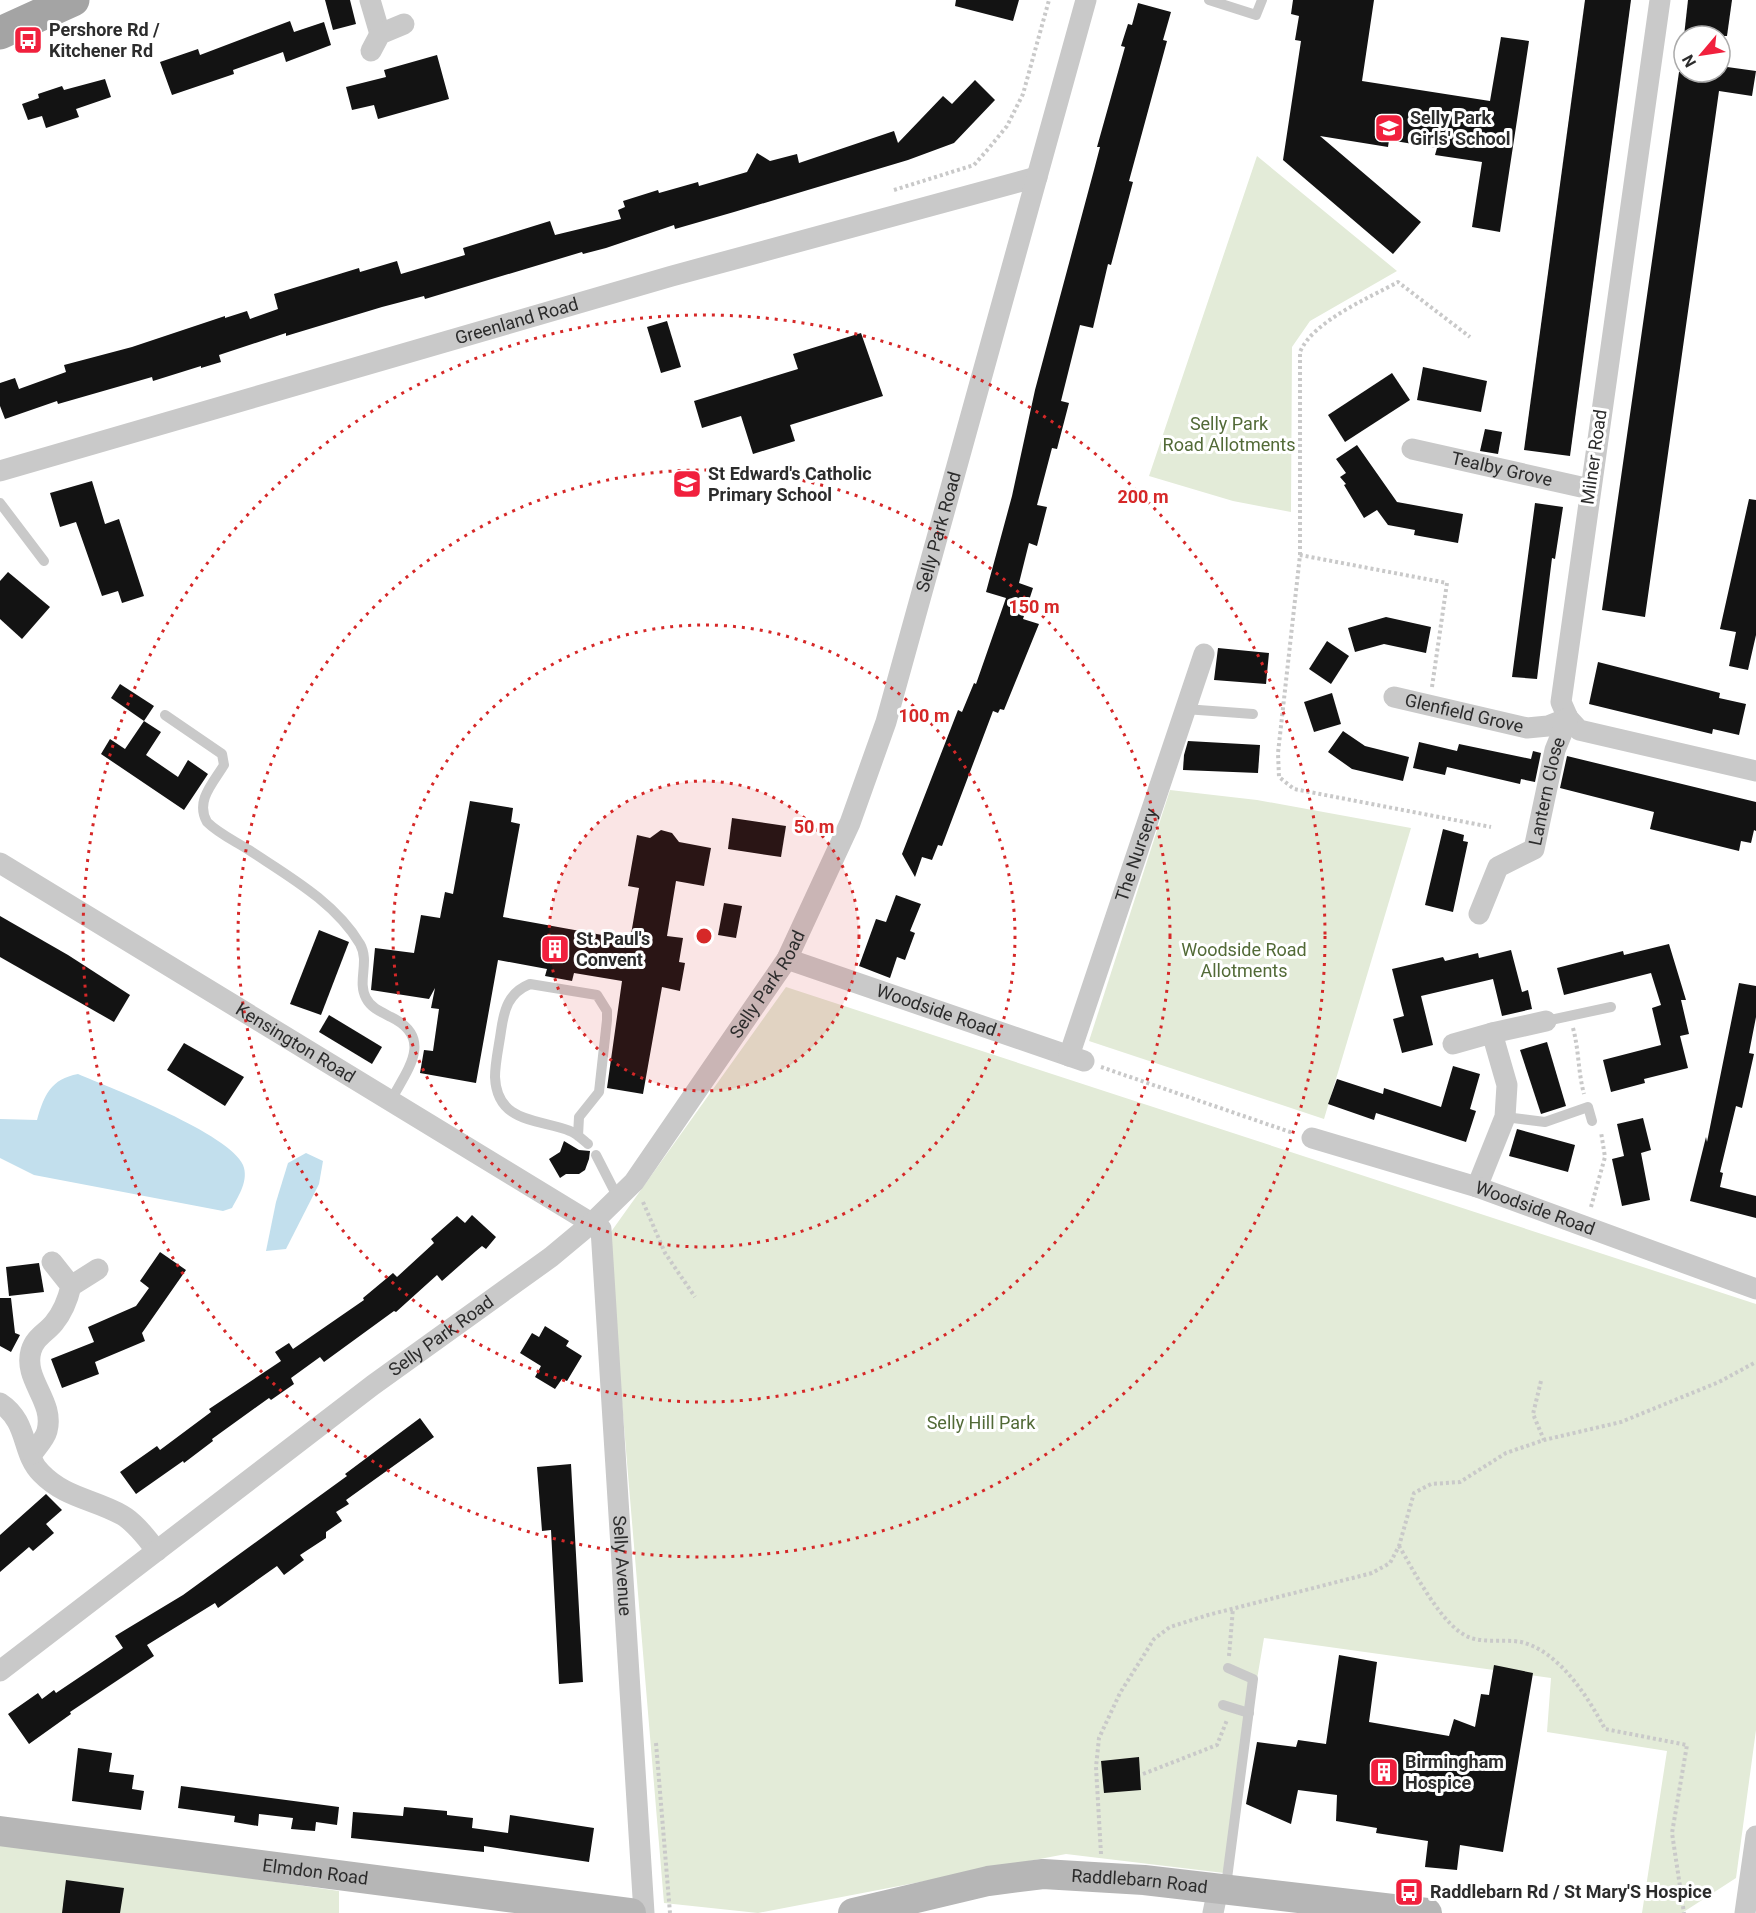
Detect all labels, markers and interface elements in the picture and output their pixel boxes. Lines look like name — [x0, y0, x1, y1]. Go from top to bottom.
place label: Pershore Rd / Kitchener Rd — [49, 19, 160, 61]
bus stop icon: Pershore Rd / Kitchener Rd — [12, 24, 44, 56]
north arrow — [1672, 24, 1732, 84]
text: N — [1678, 51, 1700, 71]
place label: Selly Park Girls' School — [1410, 107, 1511, 149]
school or university icon: Selly Park Girls' School — [1373, 112, 1405, 144]
street label: Greenland Road — [452, 293, 581, 348]
street label: Milner Road — [1576, 408, 1611, 506]
park label: Selly Park Road Allotments — [1163, 413, 1295, 455]
street label: Tealby Grove — [1449, 447, 1554, 490]
place label: St Edward's Catholic Primary School — [708, 463, 872, 505]
school or university icon: St Edward's Catholic Primary School — [671, 468, 703, 500]
street label: Selly Park Road — [911, 469, 965, 594]
text: 200 m — [1117, 486, 1169, 507]
text: 150 m — [1008, 596, 1060, 617]
street label: Glenfield Grove — [1403, 689, 1526, 737]
text: 100 m — [898, 705, 950, 726]
street label: Lantern Close — [1524, 734, 1569, 847]
street label: The Nursery — [1111, 805, 1162, 904]
text: 50 m — [794, 816, 834, 837]
centre of rings — [694, 926, 714, 946]
street label: Selly Park Road — [725, 927, 809, 1042]
place label: St. Paul's Convent — [576, 928, 650, 970]
building icon: St. Paul's Convent — [539, 933, 571, 965]
park label: Woodside Road Allotments — [1181, 939, 1307, 981]
street label: Woodside Road — [874, 980, 999, 1040]
street label: Kensington Road — [232, 998, 359, 1087]
street label: Woodside Road — [1473, 1176, 1598, 1239]
street label: Selly Park Road — [384, 1291, 497, 1380]
park label: Selly Hill Park — [927, 1412, 1036, 1433]
street label: Selly Avenue — [609, 1515, 636, 1617]
place label: Birmingham Hospice — [1405, 1751, 1504, 1793]
building icon: Birmingham Hospice — [1368, 1756, 1400, 1788]
street label: Elmdon Road — [261, 1854, 370, 1889]
street label: Raddlebarn Road — [1071, 1865, 1209, 1897]
bus stop icon: Raddlebarn Rd / St Mary'S Hospice — [1393, 1876, 1425, 1908]
place label: Raddlebarn Rd / St Mary'S Hospice — [1430, 1881, 1712, 1902]

